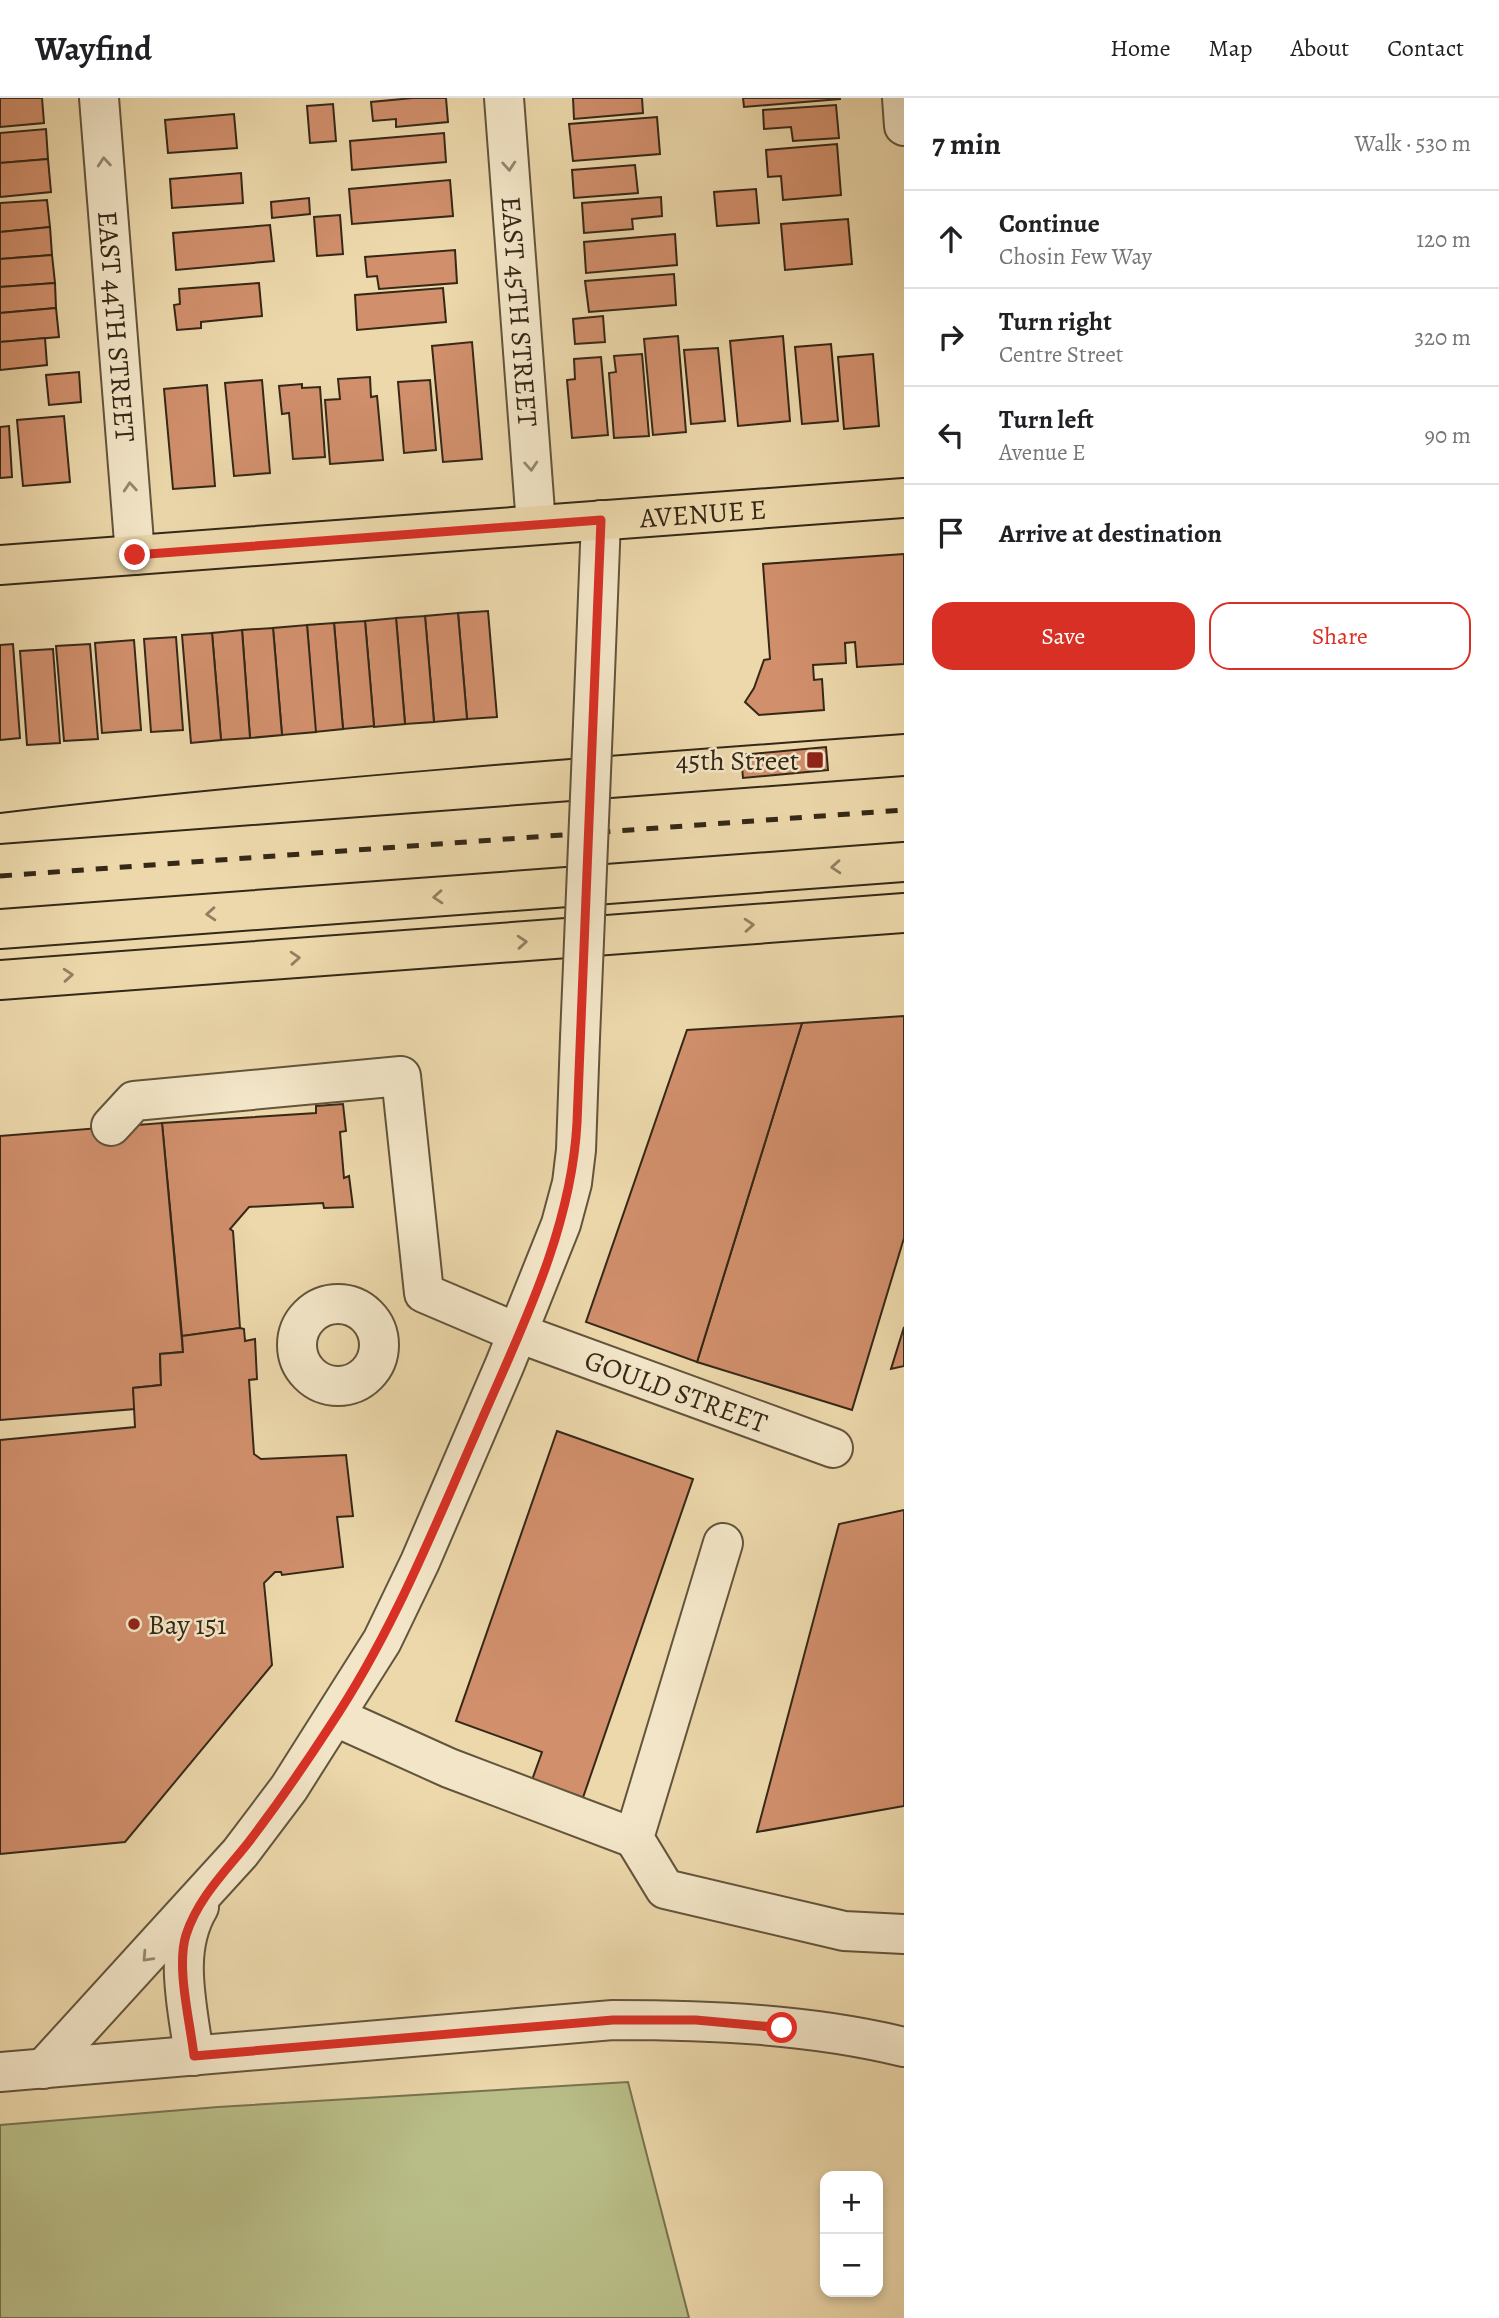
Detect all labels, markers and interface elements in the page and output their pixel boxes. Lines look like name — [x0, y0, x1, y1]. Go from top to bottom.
text: Wayfind — [35, 26, 152, 71]
text: Home — [1110, 32, 1171, 64]
text: Map — [1209, 32, 1253, 64]
text: About — [1291, 32, 1349, 64]
text: Contact — [1387, 32, 1464, 64]
text: 7 min — [932, 124, 1001, 164]
text: Walk · 530 m — [1355, 128, 1471, 159]
one-way arrow — [97, 157, 112, 168]
one-way arrow — [501, 161, 516, 172]
street label: EAST 45TH STREET — [491, 195, 547, 428]
text: Continue — [999, 206, 1100, 241]
street label: EAST 44TH STREET — [88, 209, 144, 443]
icon: ahead — [932, 220, 970, 258]
text: 120 m — [1416, 224, 1471, 255]
text: Chosin Few Way — [999, 241, 1152, 272]
text: Turn right — [999, 304, 1112, 339]
icon: right — [932, 318, 970, 356]
text: 320 m — [1415, 322, 1471, 353]
text: Centre Street — [999, 339, 1123, 370]
text: Turn left — [999, 402, 1094, 437]
icon: left — [932, 416, 970, 454]
text: 90 m — [1425, 420, 1471, 451]
text: Avenue E — [999, 437, 1086, 468]
one-way arrow — [523, 461, 538, 472]
one-way arrow — [123, 481, 138, 492]
street label: AVENUE E — [638, 490, 768, 538]
icon: arrive — [932, 514, 970, 552]
text: Arrive at destination — [999, 516, 1222, 551]
route end — [119, 539, 150, 570]
button: Save — [932, 602, 1195, 670]
button: Share — [1209, 602, 1471, 670]
place label: 45th Street — [676, 742, 799, 780]
marker: 45th Street — [805, 750, 825, 770]
one-way arrow — [830, 859, 841, 874]
one-way arrow — [432, 889, 443, 904]
one-way arrow — [205, 906, 216, 921]
one-way arrow — [743, 918, 754, 933]
one-way arrow — [517, 934, 528, 949]
one-way arrow — [290, 951, 301, 966]
one-way arrow — [63, 968, 74, 983]
street label: GOULD STREET — [579, 1341, 772, 1442]
place label: Bay 151 — [148, 1606, 226, 1644]
marker: Bay 151 — [126, 1616, 142, 1632]
one-way arrow — [143, 1949, 156, 1962]
route start — [766, 2012, 797, 2043]
map controls — [820, 2171, 883, 2297]
button: + — [820, 2171, 883, 2234]
button: − — [820, 2234, 883, 2297]

